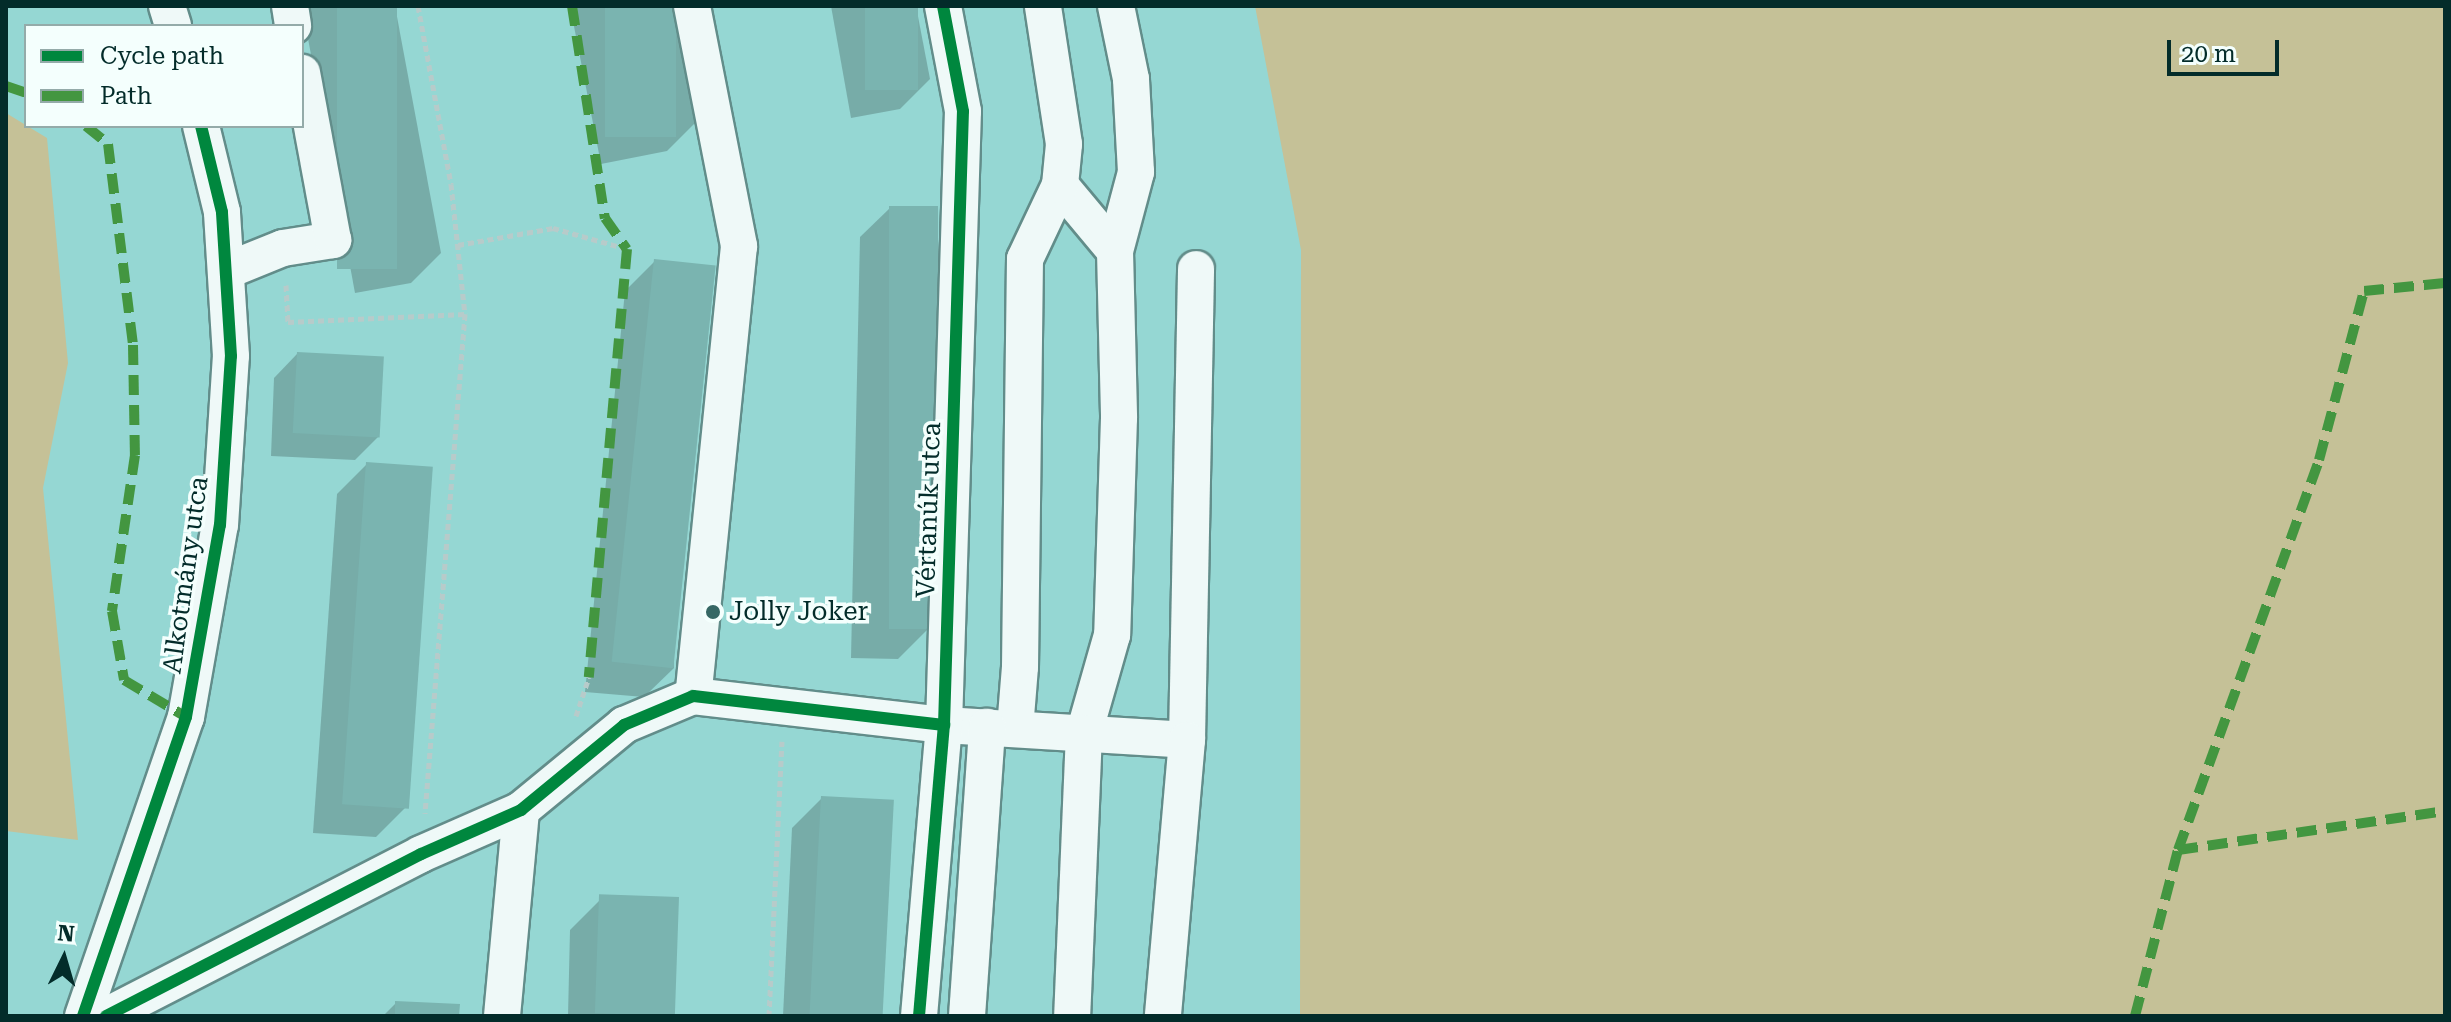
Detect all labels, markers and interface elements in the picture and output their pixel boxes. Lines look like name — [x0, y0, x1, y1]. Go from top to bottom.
legend — [24, 24, 304, 128]
scale bar — [2171, 24, 2283, 74]
text: 20 m — [2181, 40, 2236, 68]
text: Cycle path — [100, 42, 224, 70]
text: Path — [100, 82, 152, 110]
street label: Vértanúk utca — [910, 422, 948, 598]
street label: Alkotmány utca — [157, 475, 215, 675]
place label: Jolly Joker — [729, 596, 868, 628]
marker: Jolly Joker — [704, 603, 722, 621]
north arrow — [24, 918, 104, 998]
text: N — [57, 920, 76, 947]

